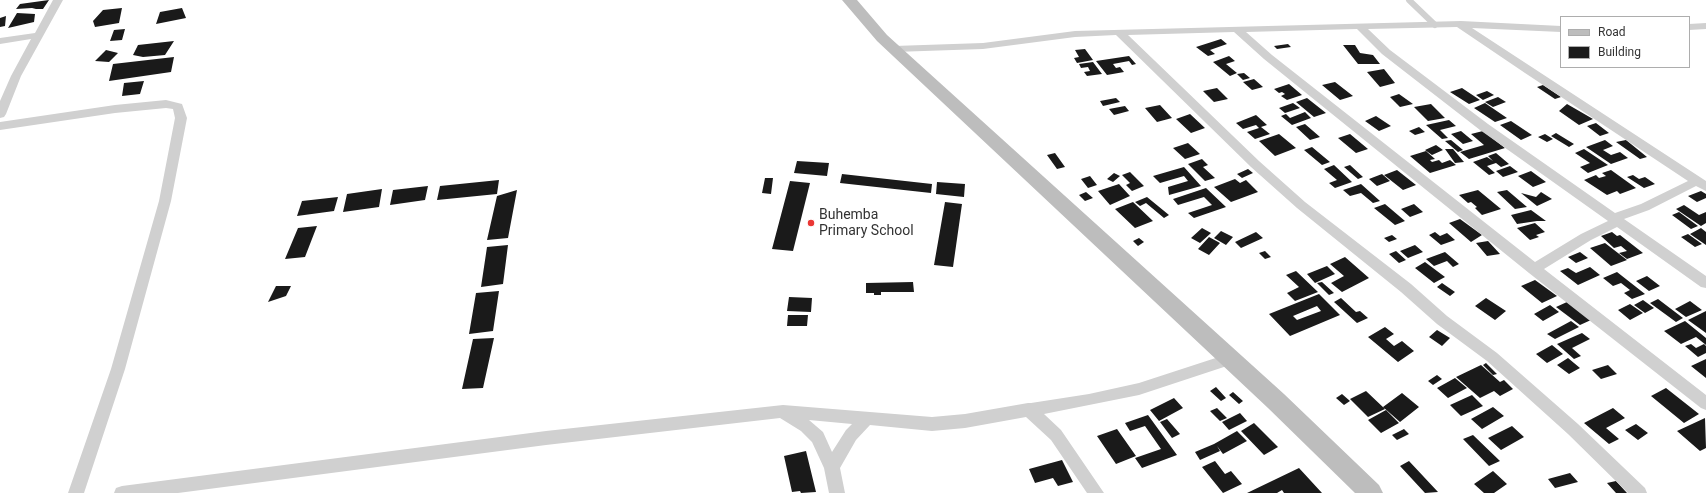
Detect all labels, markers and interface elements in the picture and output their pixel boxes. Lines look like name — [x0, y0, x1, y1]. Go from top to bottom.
legend — [1560, 16, 1690, 68]
text: Road — [1598, 25, 1626, 39]
text: Building — [1598, 45, 1641, 59]
place label: Buhemba Primary School — [819, 207, 914, 240]
marker: Buhemba Primary School — [806, 218, 816, 228]

